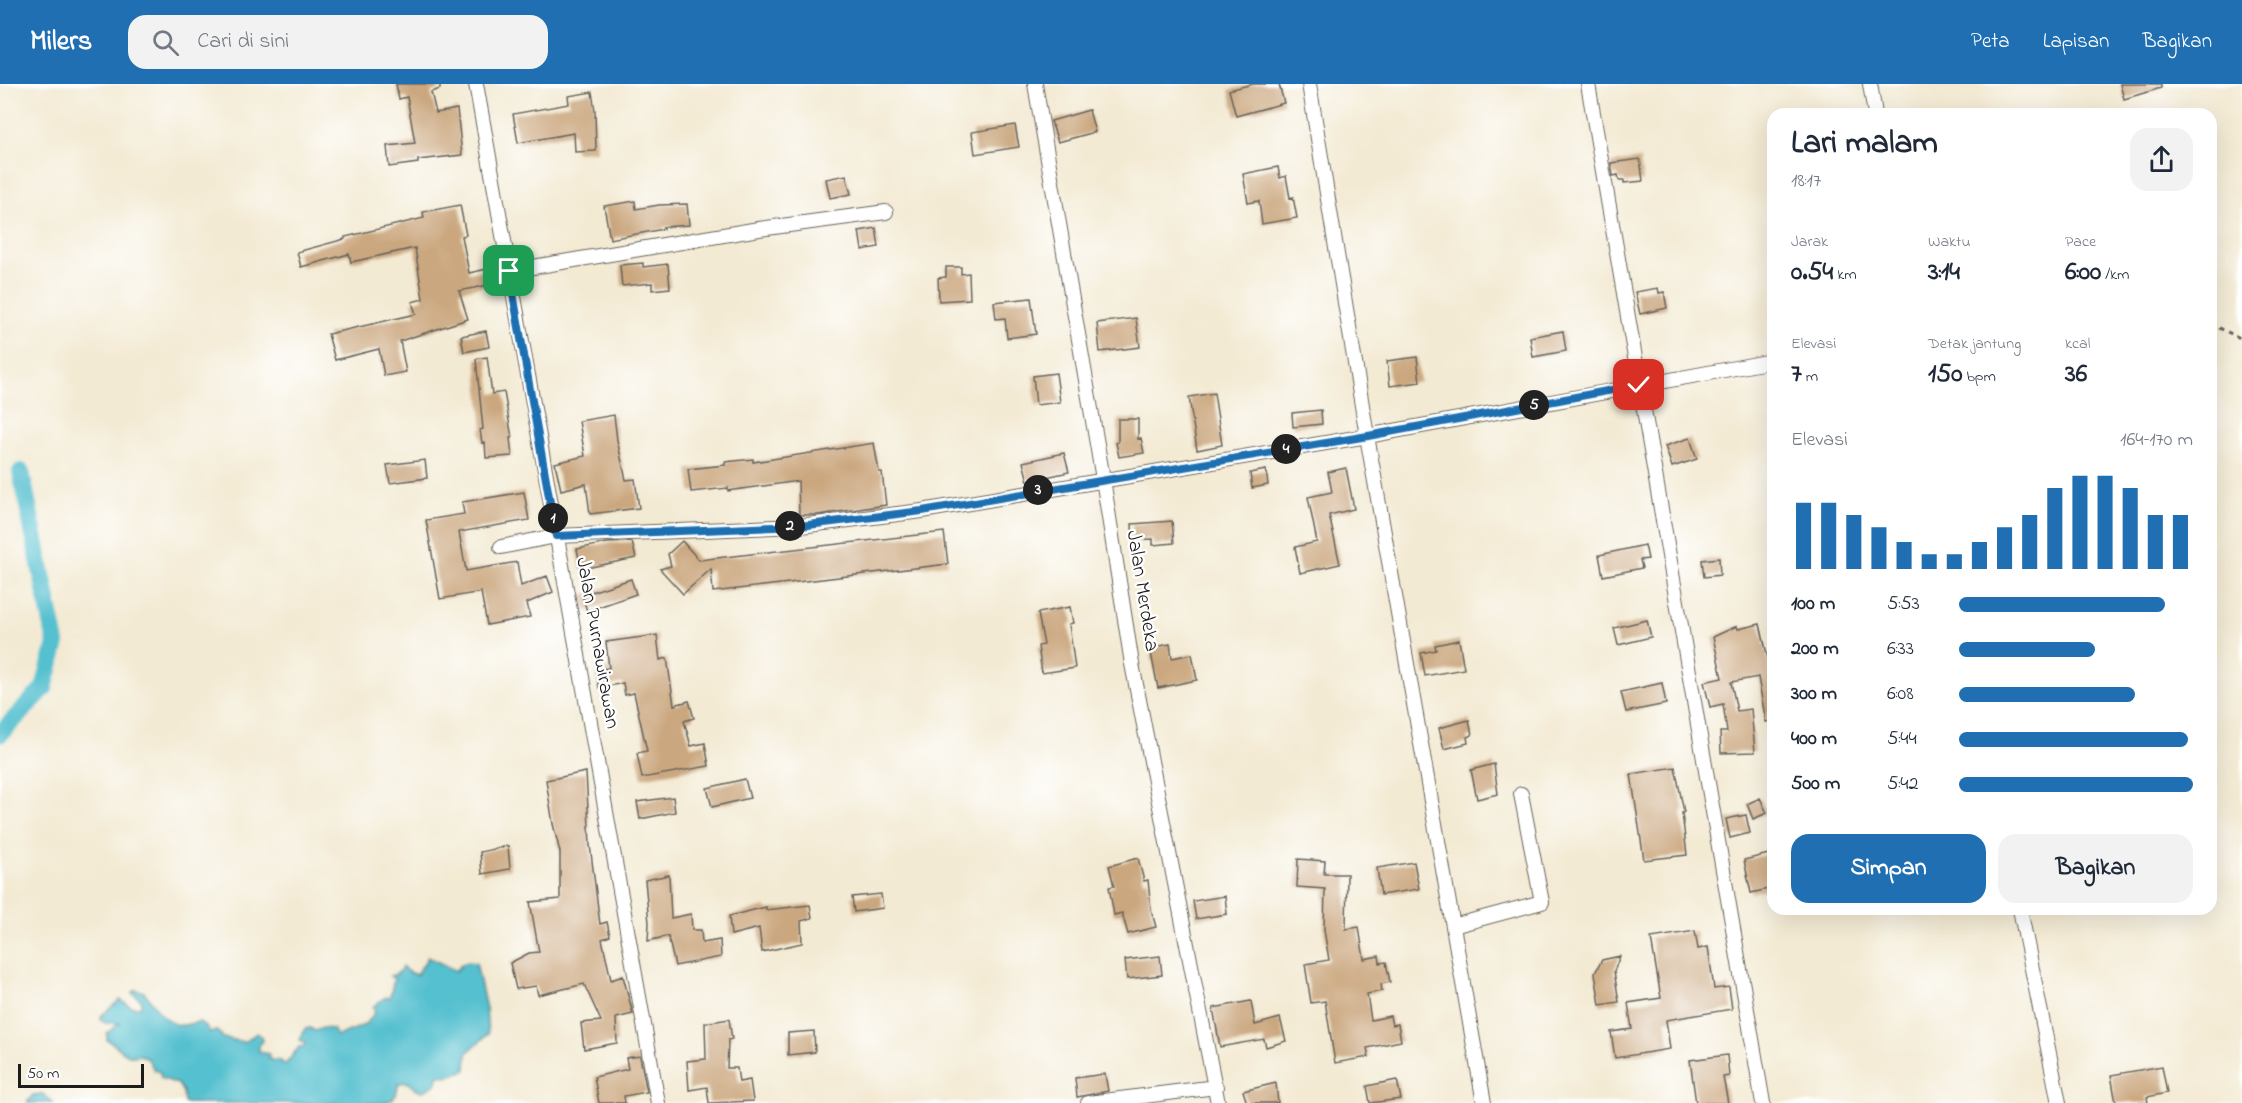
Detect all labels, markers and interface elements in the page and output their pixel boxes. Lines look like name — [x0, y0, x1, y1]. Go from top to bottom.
search box — [128, 15, 548, 69]
text: Milers — [30, 22, 92, 63]
icon: search — [149, 26, 182, 59]
text: Cari di sini — [197, 26, 289, 58]
text: Peta — [1971, 27, 2010, 57]
text: Lapisan — [2043, 27, 2109, 57]
text: Bagikan — [2142, 27, 2212, 57]
text: Lari malam — [1791, 120, 1938, 168]
button: share — [2130, 128, 2193, 191]
text: 18:17 — [1791, 167, 1821, 196]
text: Jarak — [1791, 230, 1828, 254]
text: Waktu — [1928, 230, 1971, 254]
text: Pace — [2065, 230, 2096, 254]
pin — [483, 245, 534, 296]
icon: arrive — [492, 254, 525, 287]
text: 0.54 — [1791, 254, 1833, 292]
text: 3:14 — [1928, 254, 1960, 292]
text: 6:00 — [2065, 254, 2101, 292]
text: km — [1833, 263, 1857, 287]
text: /km — [2101, 263, 2130, 287]
text: Elevasi — [1791, 332, 1836, 356]
text: Detak jantung — [1928, 332, 2021, 356]
text: kcal — [2065, 332, 2090, 356]
text: 7 — [1791, 356, 1802, 394]
text: 150 — [1928, 356, 1962, 394]
text: 36 — [2065, 356, 2087, 394]
pin — [1613, 359, 1664, 410]
text: m — [1802, 365, 1818, 389]
text: bpm — [1962, 365, 1996, 389]
icon: check — [1622, 368, 1655, 401]
pin: 5 — [1519, 390, 1549, 420]
text: 5 — [1529, 393, 1539, 417]
text: Elevasi — [1791, 426, 1848, 455]
text: 164–170 m — [2120, 426, 2193, 455]
pin: 4 — [1271, 434, 1301, 464]
text: 4 — [1283, 437, 1289, 461]
pin: 3 — [1023, 475, 1053, 505]
text: 3 — [1035, 478, 1041, 502]
pin: 1 — [538, 503, 568, 533]
text: 1 — [550, 506, 556, 530]
pin: 2 — [775, 511, 805, 541]
text: 2 — [786, 514, 794, 538]
street label: Jalan Merdeka — [1118, 528, 1166, 654]
street label: Jalan Purnawirawan — [567, 555, 627, 731]
text: 100 m — [1791, 590, 1835, 619]
text: 5:53 — [1887, 590, 1920, 619]
text: 200 m — [1791, 635, 1839, 664]
text: 6:33 — [1887, 635, 1914, 664]
text: 300 m — [1791, 680, 1837, 709]
text: 6:08 — [1887, 680, 1914, 709]
text: 400 m — [1791, 725, 1837, 754]
text: 5:44 — [1887, 725, 1917, 754]
text: 500 m — [1791, 770, 1840, 799]
text: 5:42 — [1887, 770, 1918, 799]
button: Simpan — [1791, 834, 1986, 903]
button: Bagikan — [1998, 834, 2193, 903]
scale bar — [18, 1061, 144, 1088]
text: 50 m — [27, 1062, 59, 1086]

